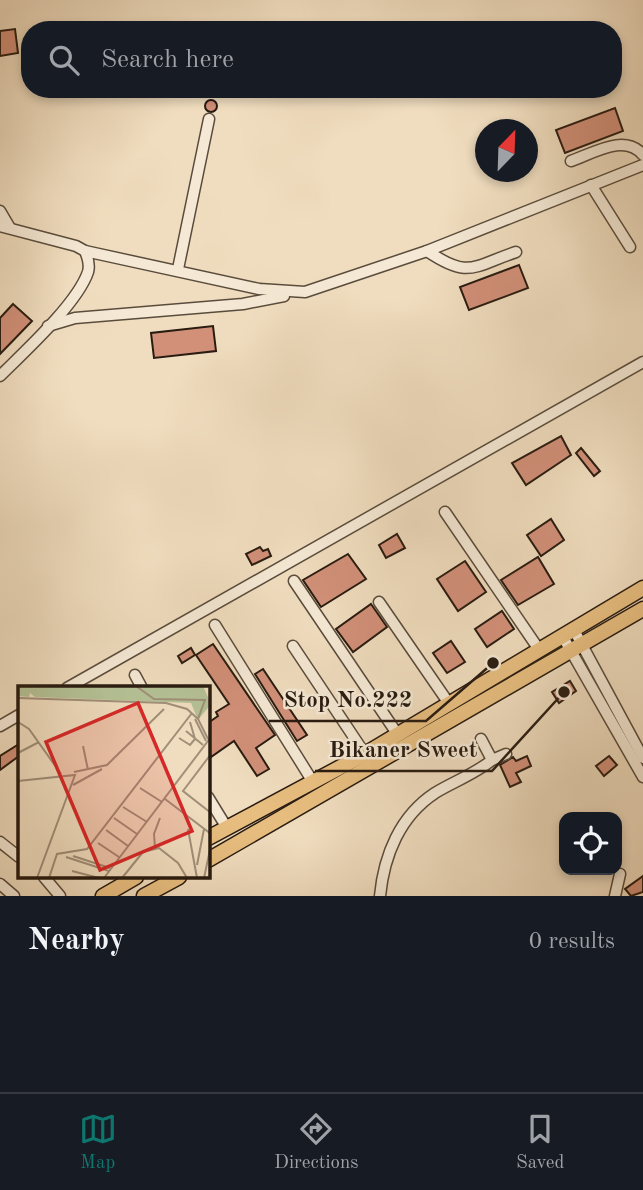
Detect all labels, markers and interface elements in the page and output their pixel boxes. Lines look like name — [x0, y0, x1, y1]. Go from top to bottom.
search box — [21, 21, 622, 98]
icon: search — [45, 41, 83, 79]
text: Search here — [101, 47, 234, 73]
north arrow — [475, 119, 538, 182]
callout: Stop No.222 — [269, 677, 426, 721]
inset map — [18, 686, 210, 878]
text: Stop No.222 — [284, 689, 412, 712]
callout: Bikaner Sweet — [315, 727, 492, 771]
text: Bikaner Sweet — [329, 739, 477, 762]
map controls — [559, 812, 622, 875]
button: locate — [559, 812, 622, 875]
text: Nearby — [28, 926, 125, 956]
text: 0 results — [529, 930, 615, 953]
tab: Map — [79, 1110, 117, 1175]
tab: Directions — [274, 1110, 359, 1175]
tab: Saved — [516, 1110, 564, 1175]

